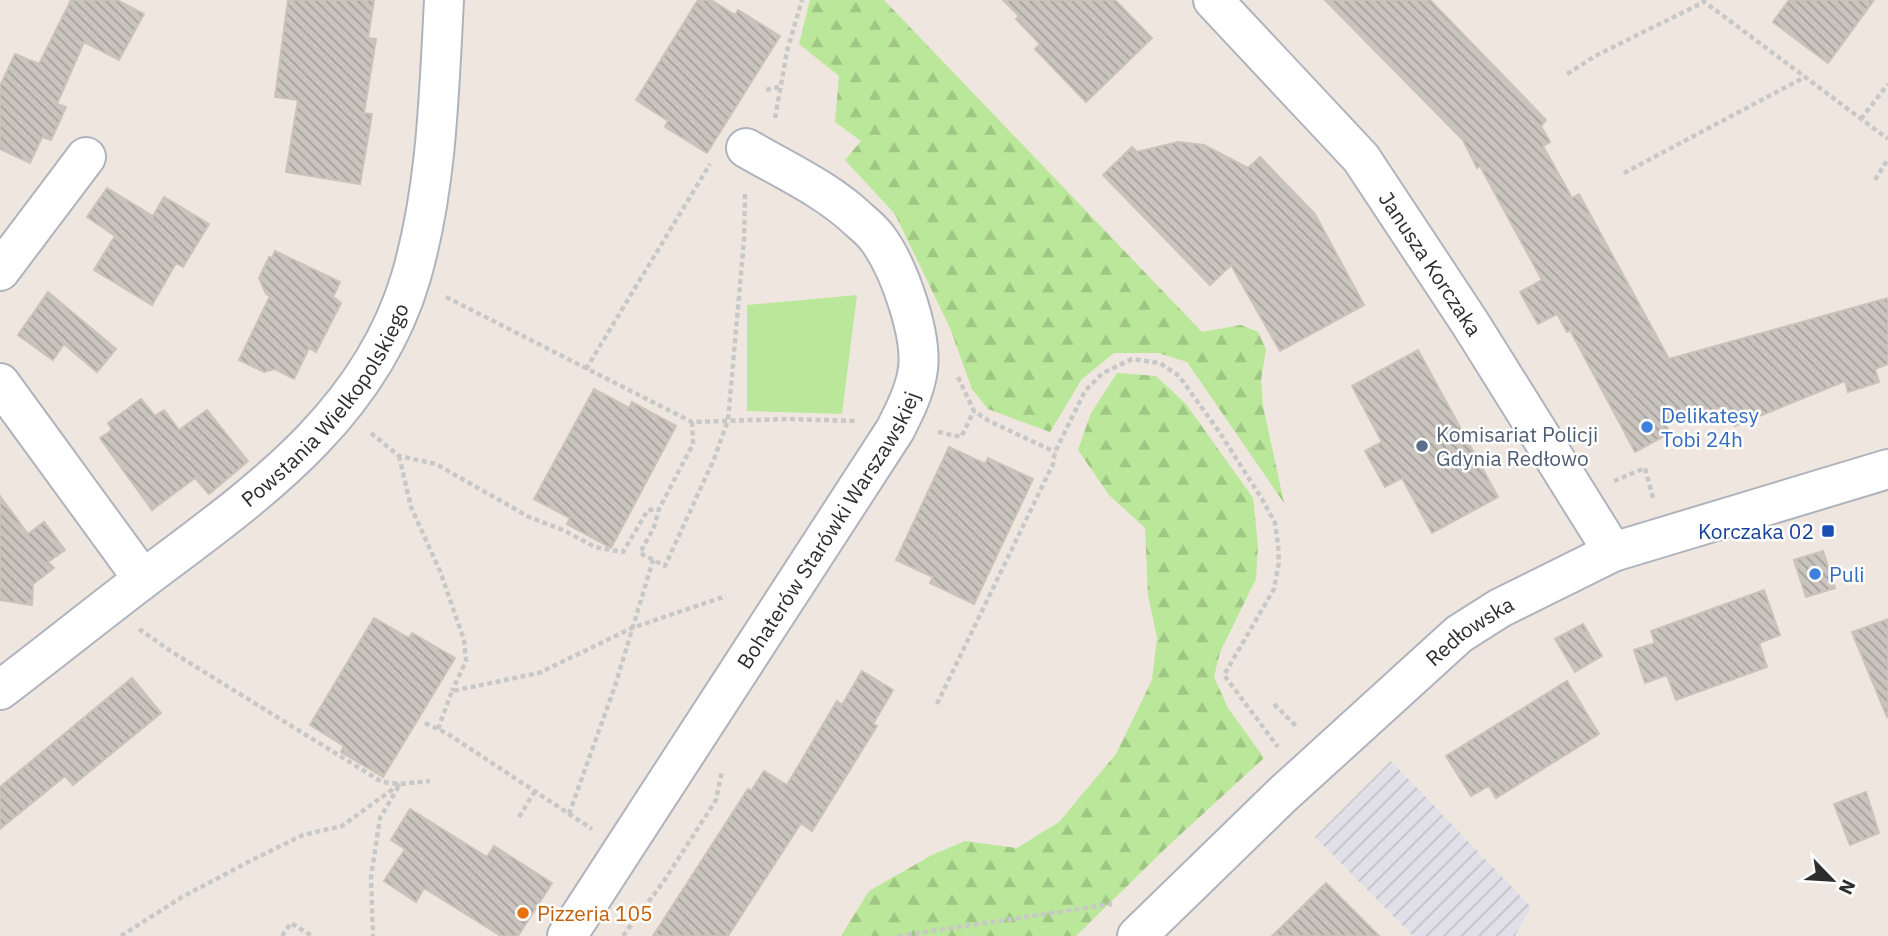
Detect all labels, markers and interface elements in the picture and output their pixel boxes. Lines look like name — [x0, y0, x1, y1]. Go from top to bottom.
street label: Janusza Korczaka — [1373, 186, 1489, 341]
street label: Powstania Wielkopolskiego — [235, 299, 415, 513]
street label: Bohaterów Starówki Warszawskiej — [730, 387, 925, 674]
place label: Delikatesy Tobi 24h — [1661, 401, 1759, 453]
marker: Delikatesy Tobi 24h — [1639, 419, 1655, 435]
place label: Komisariat Policji Gdynia Redłowo — [1436, 420, 1598, 472]
marker: Komisariat Policji Gdynia Redłowo — [1414, 438, 1430, 454]
place label: Korczaka 02 — [1698, 517, 1814, 545]
marker: Korczaka 02 — [1820, 523, 1836, 539]
place label: Puli — [1829, 560, 1865, 588]
marker: Puli — [1807, 566, 1823, 582]
street label: Redłowska — [1419, 590, 1518, 672]
north arrow — [1797, 845, 1867, 915]
text: N — [1834, 876, 1861, 898]
place label: Pizzeria 105 — [537, 899, 653, 927]
marker: Pizzeria 105 — [515, 905, 531, 921]

